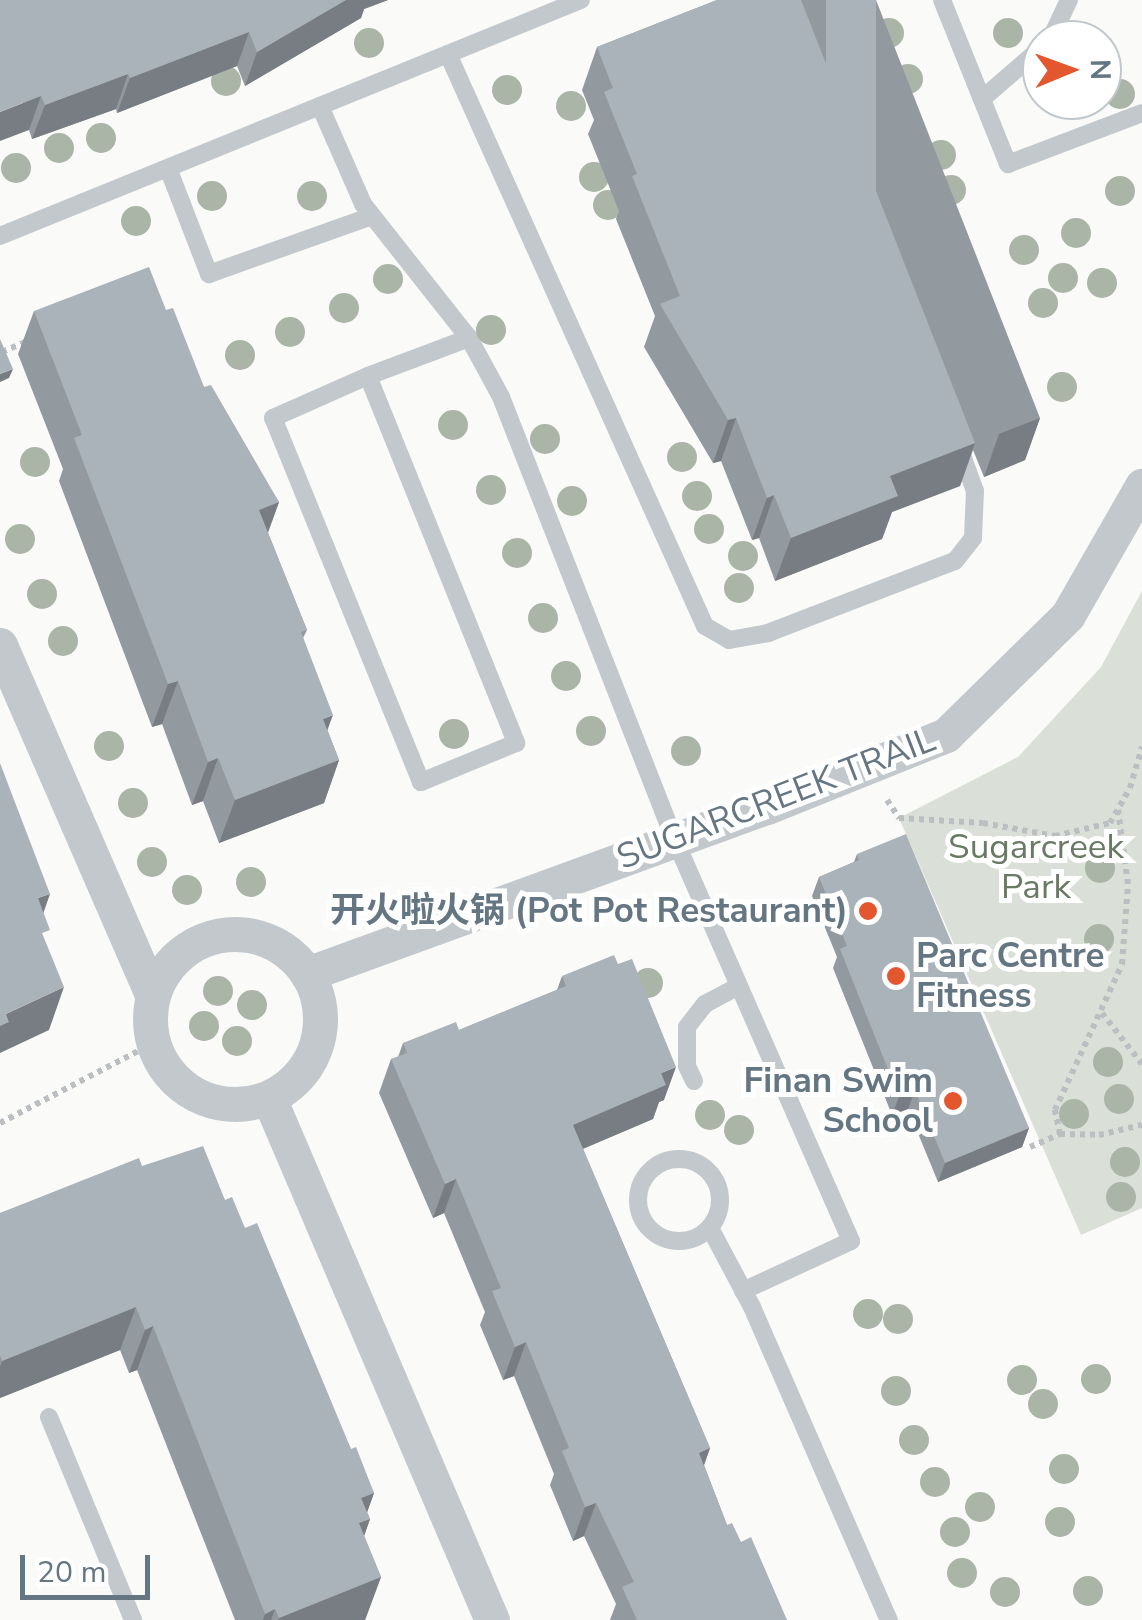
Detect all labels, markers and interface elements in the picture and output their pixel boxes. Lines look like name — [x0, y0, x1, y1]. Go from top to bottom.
north arrow — [1022, 20, 1122, 120]
text: N — [1081, 59, 1119, 80]
street label: SUGARCREEK TRAIL — [611, 719, 941, 879]
park label: Sugarcreek Park — [948, 826, 1124, 908]
place label: 开火啦火锅 (Pot Pot Restaurant) — [327, 890, 848, 932]
marker: 开火啦火锅 (Pot Pot Restaurant) — [857, 900, 879, 922]
place label: Parc Centre Fitness — [916, 935, 1104, 1017]
marker: Parc Centre Fitness — [885, 965, 907, 987]
place label: Finan Swim School — [744, 1060, 933, 1142]
marker: Finan Swim School — [942, 1090, 964, 1112]
scale bar — [25, 1535, 155, 1597]
text: 20 m — [37, 1552, 106, 1593]

